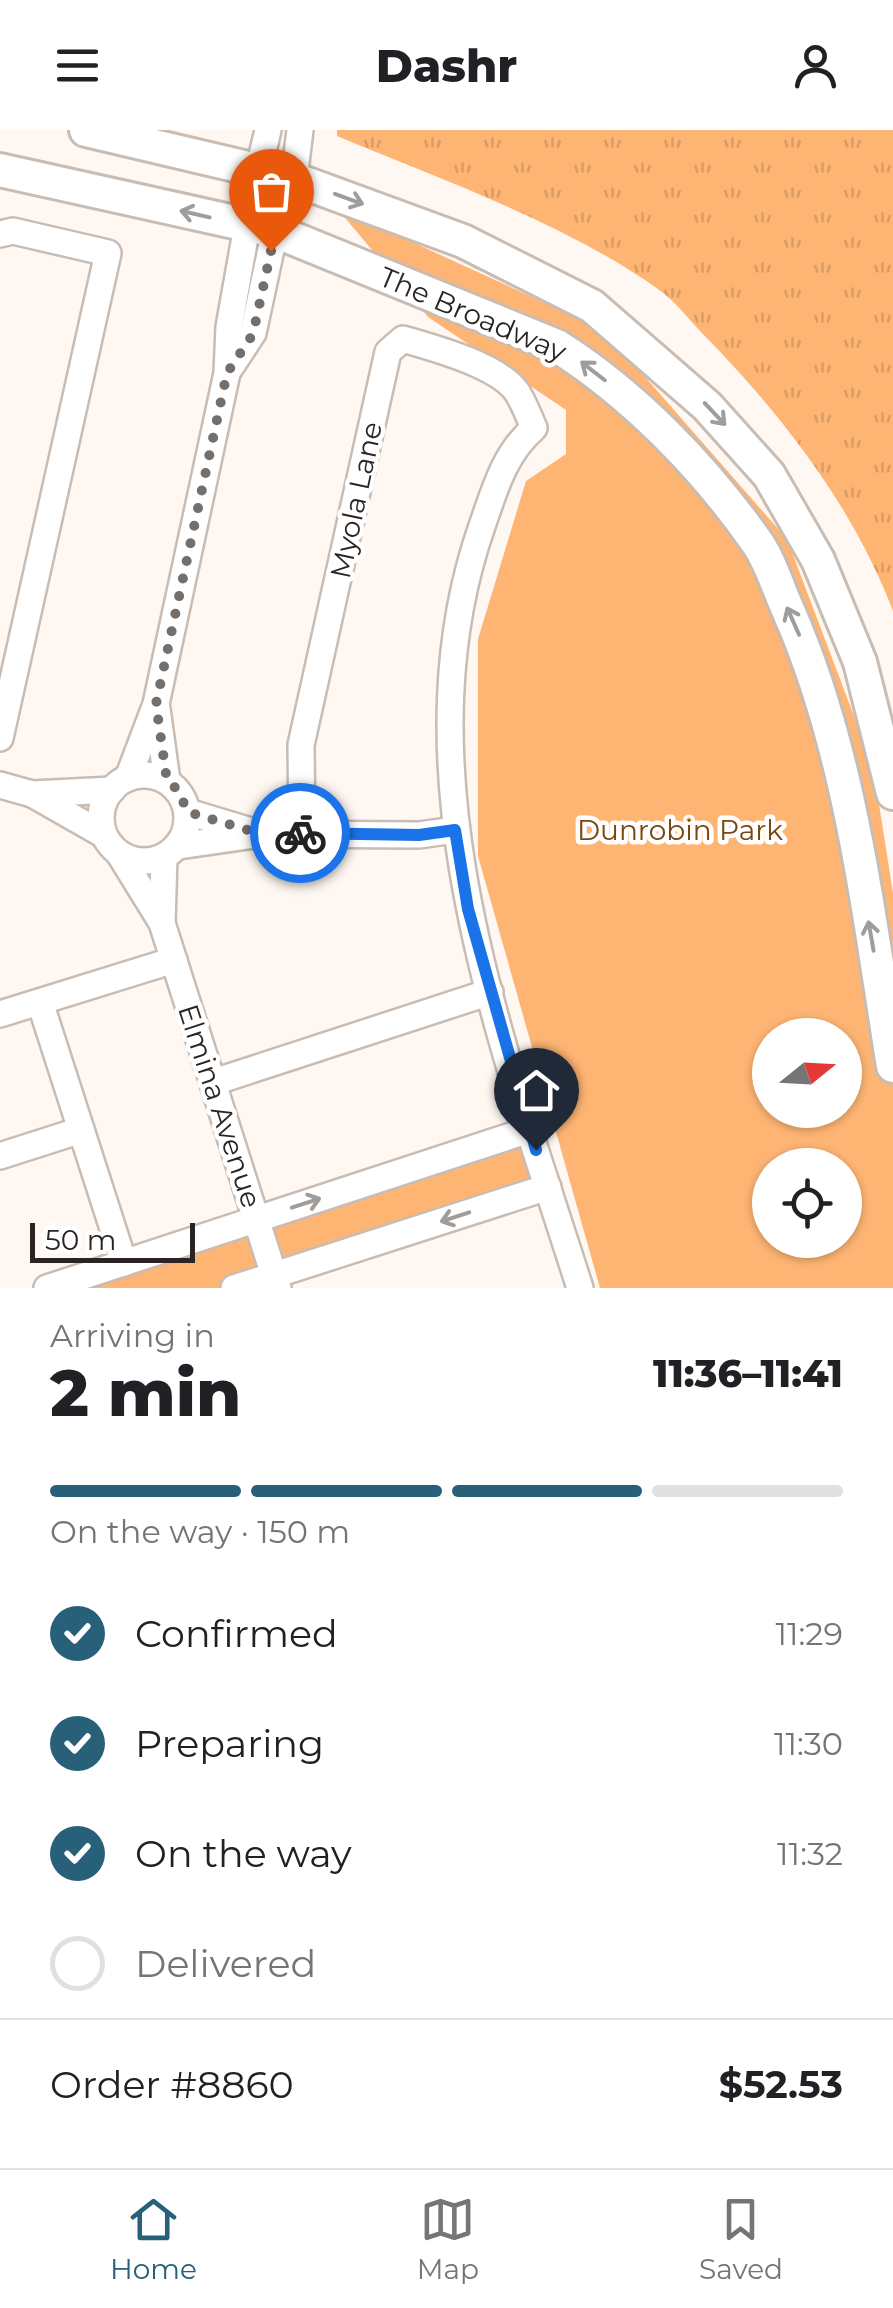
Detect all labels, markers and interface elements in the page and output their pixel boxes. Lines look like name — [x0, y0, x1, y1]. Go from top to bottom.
icon: menu — [50, 38, 105, 93]
text: Dashr — [376, 38, 517, 93]
icon: person — [788, 38, 843, 93]
pin — [229, 149, 314, 252]
icon: bag — [244, 164, 299, 219]
one-way arrow — [333, 191, 364, 209]
one-way arrow — [180, 204, 212, 222]
street label: The Broadway — [375, 259, 572, 369]
one-way arrow — [581, 360, 607, 382]
one-way arrow — [703, 402, 727, 426]
street label: Myola Lane — [323, 419, 389, 581]
one-way arrow — [783, 606, 801, 637]
courier — [250, 783, 350, 883]
icon: bike — [273, 806, 328, 861]
park label: Dunrobin Park — [577, 813, 783, 847]
one-way arrow — [861, 920, 880, 952]
street label: Elmina Avenue — [171, 1000, 269, 1212]
north arrow — [752, 1018, 862, 1128]
map controls — [752, 1018, 862, 1258]
pin — [494, 1048, 579, 1151]
icon: home — [509, 1063, 564, 1118]
button: locate — [752, 1148, 862, 1258]
one-way arrow — [290, 1192, 322, 1210]
one-way arrow — [440, 1209, 471, 1227]
scale bar — [30, 1218, 195, 1262]
text: 50 m — [45, 1223, 116, 1257]
text: Arriving in — [50, 1316, 215, 1355]
text: 11:36–11:41 — [653, 1350, 843, 1397]
text: 2 min — [50, 1353, 241, 1432]
text: On the way · 150 m — [50, 1512, 350, 1551]
icon: check — [50, 1606, 105, 1661]
text: Confirmed — [135, 1610, 338, 1657]
text: 11:29 — [775, 1614, 843, 1653]
icon: check — [50, 1716, 105, 1771]
text: Preparing — [135, 1720, 324, 1767]
text: 11:30 — [774, 1724, 843, 1763]
icon: check — [50, 1826, 105, 1881]
text: On the way — [135, 1830, 352, 1877]
text: 11:32 — [777, 1834, 843, 1873]
text: Delivered — [135, 1940, 316, 1987]
text: Order #8860 — [50, 2061, 294, 2108]
text: $52.53 — [719, 2061, 843, 2108]
tab: Home — [110, 2192, 197, 2286]
tab: Map — [417, 2192, 479, 2286]
tab: Saved — [699, 2192, 783, 2286]

